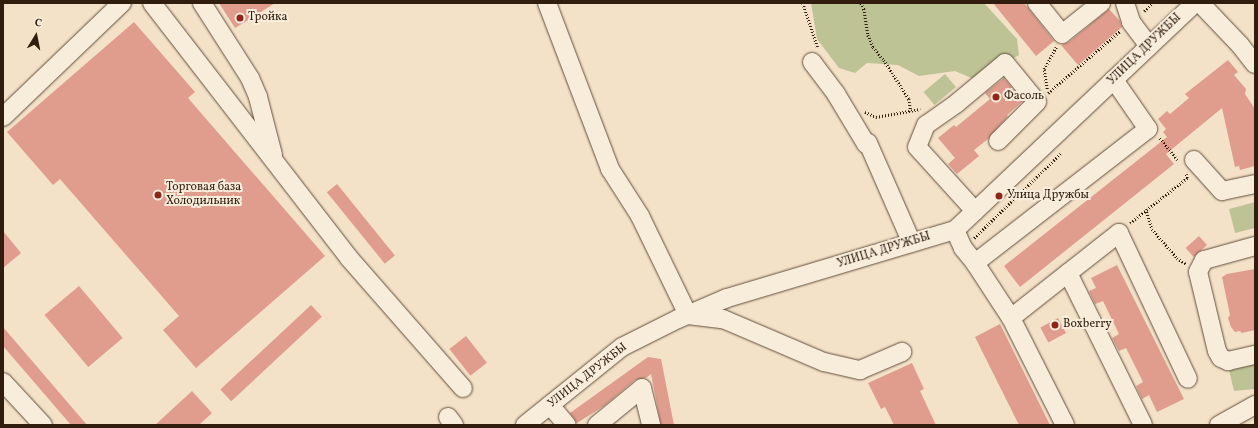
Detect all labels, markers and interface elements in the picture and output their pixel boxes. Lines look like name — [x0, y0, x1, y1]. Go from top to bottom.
place label: Тройка — [248, 11, 287, 25]
street label: УЛИЦА ДРУЖБЫ — [1105, 11, 1185, 89]
marker: Тройка — [235, 13, 245, 23]
north arrow — [16, 16, 56, 56]
text: С — [33, 16, 43, 32]
place label: Фасоль — [1004, 90, 1044, 104]
marker: Фасоль — [991, 92, 1001, 102]
place label: Торговая база Холодильник — [166, 181, 241, 209]
place label: Улица Дружбы — [1007, 189, 1089, 203]
marker: Торговая база Холодильник — [153, 190, 163, 200]
marker: Улица Дружбы — [994, 191, 1004, 201]
street label: УЛИЦА ДРУЖБЫ — [836, 230, 932, 272]
place label: Boxberry — [1063, 318, 1112, 332]
marker: Boxberry — [1050, 320, 1060, 330]
street label: УЛИЦА ДРУЖБЫ — [545, 341, 631, 411]

